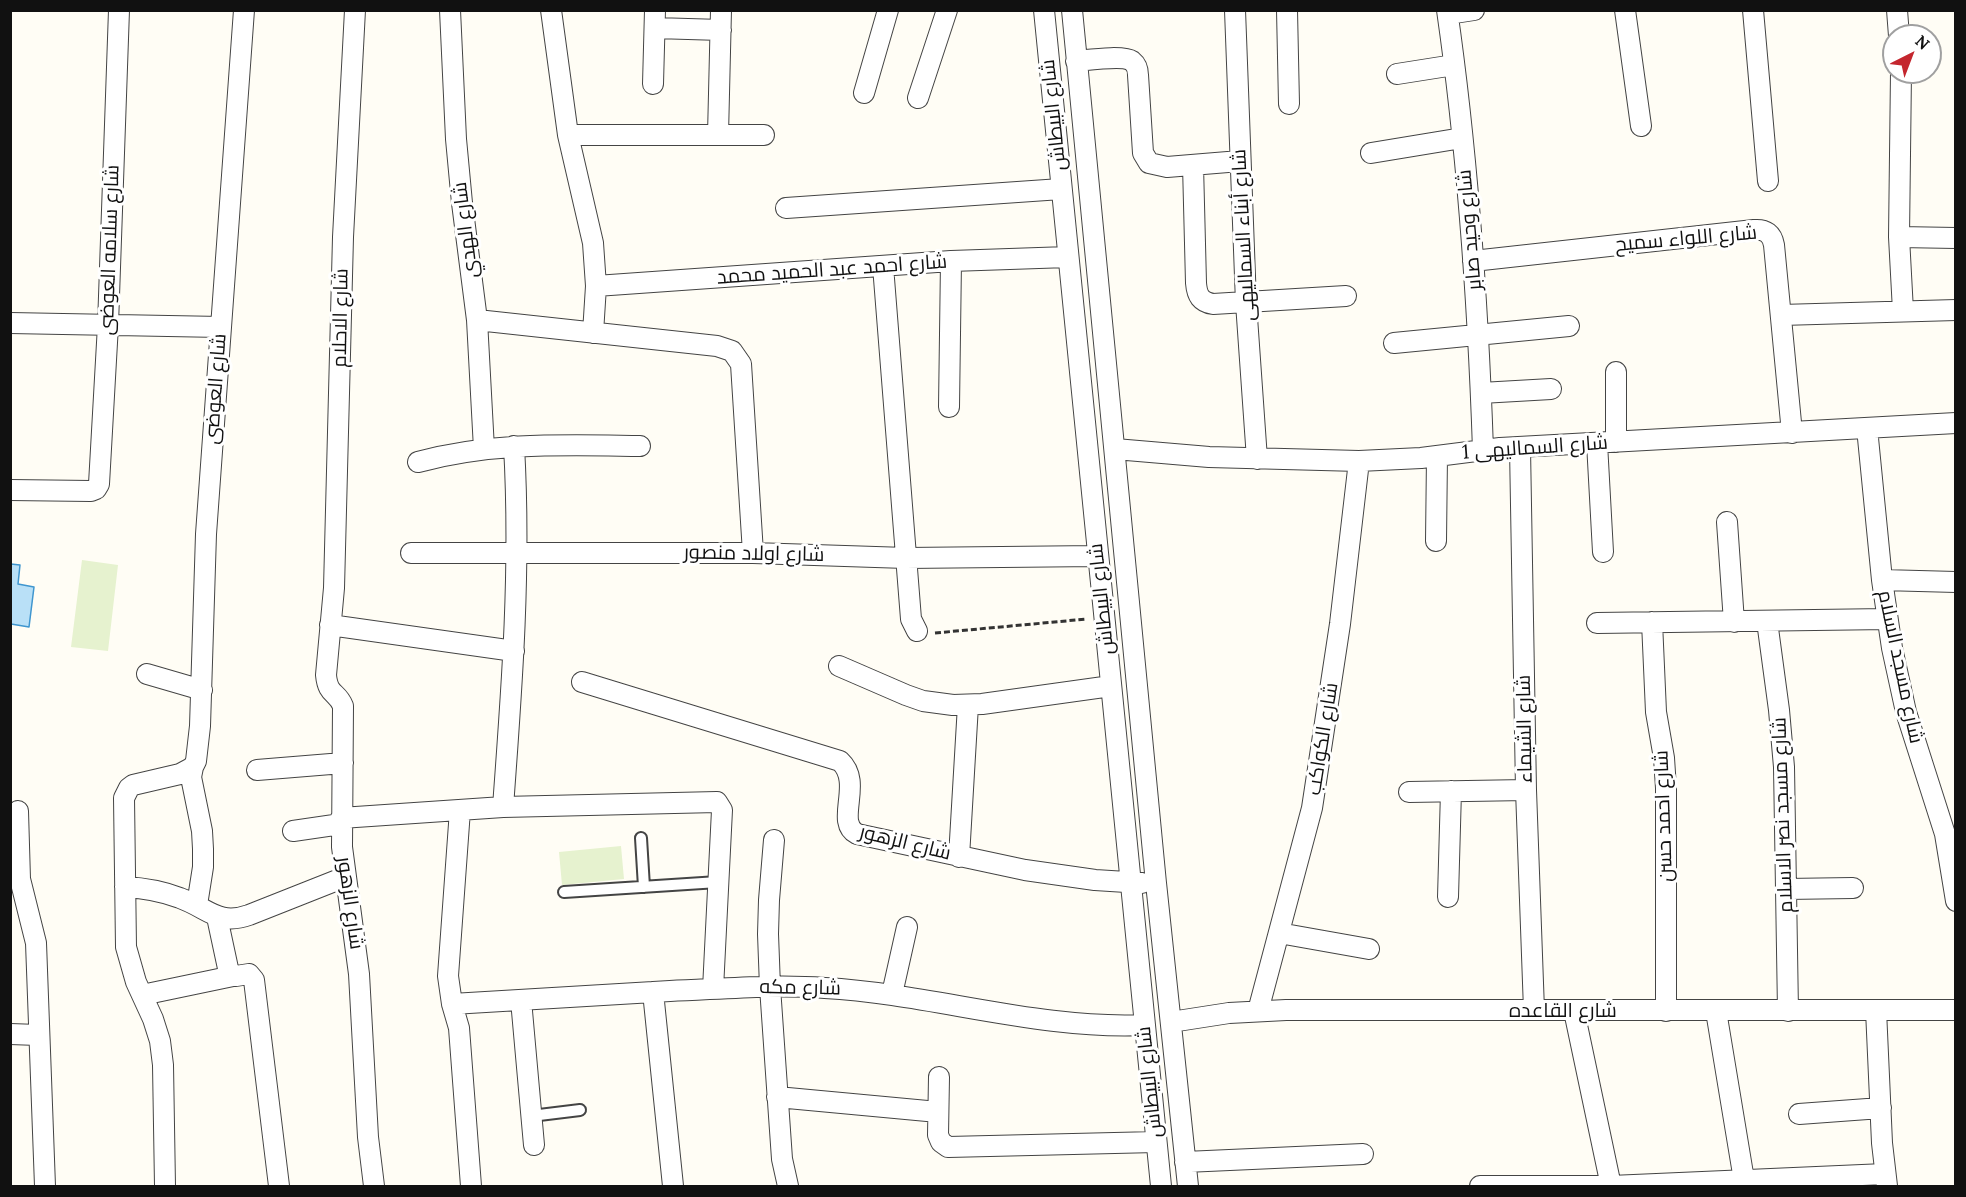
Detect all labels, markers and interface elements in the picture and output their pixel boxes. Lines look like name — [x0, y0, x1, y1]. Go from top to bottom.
north arrow — [1882, 24, 1942, 84]
text: N — [1911, 31, 1934, 54]
street label: شارع البيطاش — [1036, 58, 1072, 172]
street label: شارع أبناء السماليهى — [1228, 148, 1260, 322]
street label: شارع سلامه العوضى — [95, 164, 125, 336]
street label: شارع وحيد صابر — [1453, 168, 1487, 292]
street label: شارع الهدي — [448, 181, 484, 279]
street label: شارع اللواء سميح — [1614, 221, 1758, 257]
street label: شارع احمد عبد الحميد محمد — [716, 250, 948, 290]
street label: شارع الاحلام — [328, 268, 354, 368]
street label: شارع العوضى — [200, 333, 232, 445]
street label: شارع السماليهى 1 — [1461, 431, 1609, 465]
street label: شارع اولاد منصور — [683, 541, 825, 567]
street label: شارع البيطاش — [1084, 542, 1120, 656]
street label: شارع مسجد السلام — [1872, 588, 1928, 746]
street label: شارع الشيماء — [1512, 675, 1538, 783]
street label: شارع الكواكب — [1302, 681, 1344, 797]
street label: شارع مسجد نصر الاسلام — [1768, 717, 1798, 913]
street label: شارع احمد حسن — [1650, 750, 1678, 882]
street label: شارع الزهور — [857, 820, 953, 866]
street label: شارع الزهور — [332, 855, 368, 951]
street label: شارع مكه — [759, 975, 841, 1001]
street label: شارع القاعده — [1509, 999, 1617, 1023]
street label: شارع البيطاش — [1132, 1025, 1168, 1139]

